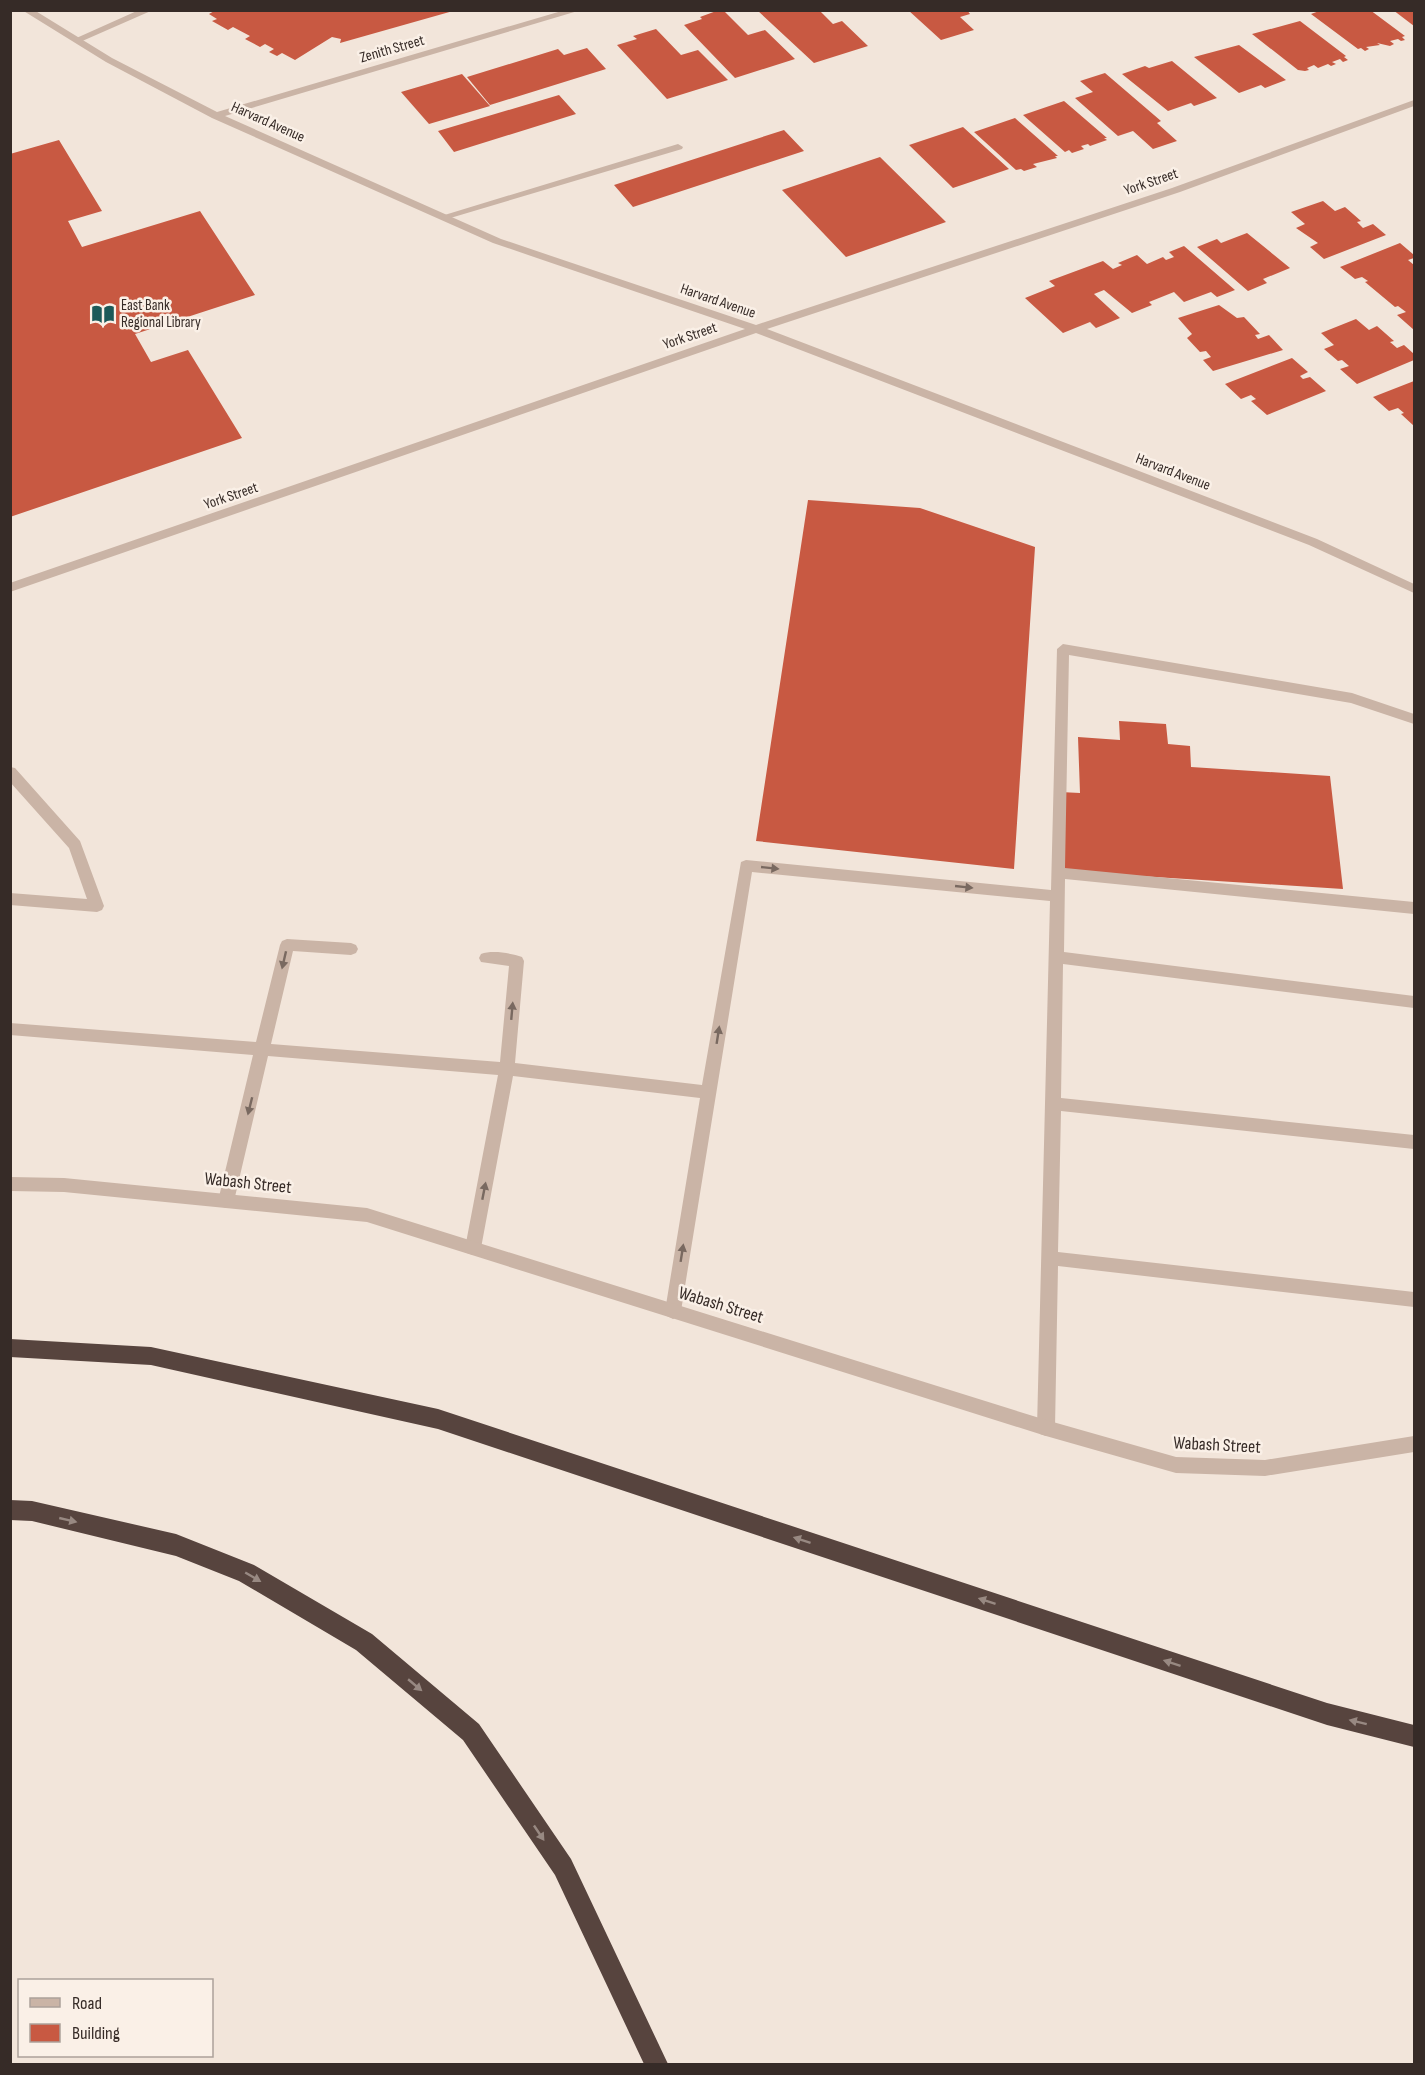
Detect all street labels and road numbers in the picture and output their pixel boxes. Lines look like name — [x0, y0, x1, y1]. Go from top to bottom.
street label: Zenith Street — [358, 31, 427, 67]
street label: Harvard Avenue — [228, 97, 308, 147]
street label: York Street — [1122, 164, 1181, 200]
street label: Harvard Avenue — [678, 279, 758, 323]
street label: York Street — [661, 318, 720, 354]
street label: Harvard Avenue — [1133, 449, 1213, 495]
street label: York Street — [202, 478, 261, 514]
street label: Wabash Street — [203, 1168, 293, 1198]
street label: Wabash Street — [676, 1282, 766, 1328]
street label: Wabash Street — [1173, 1432, 1262, 1458]

